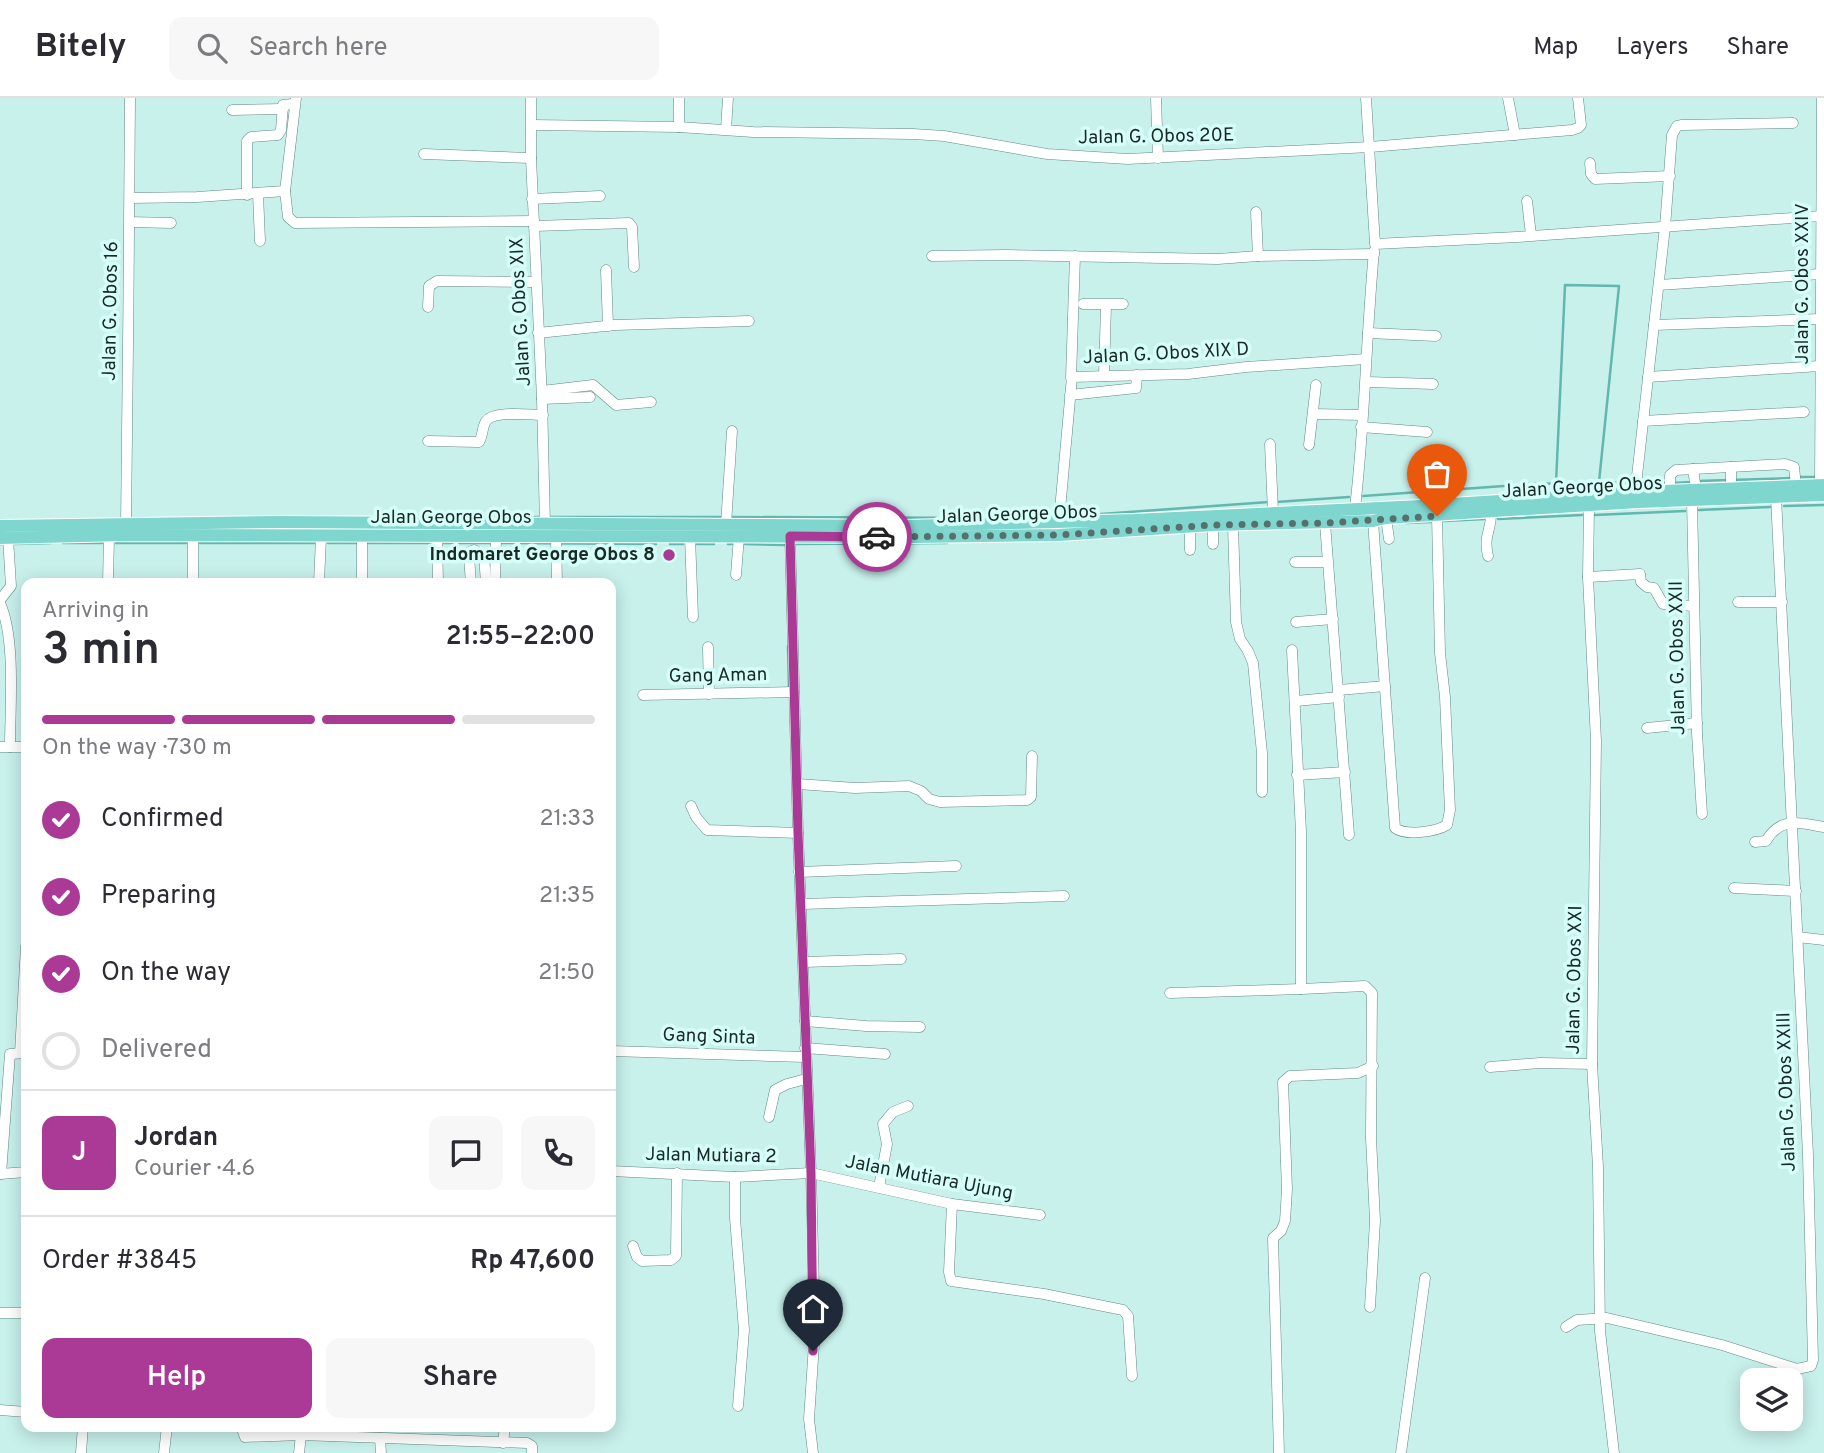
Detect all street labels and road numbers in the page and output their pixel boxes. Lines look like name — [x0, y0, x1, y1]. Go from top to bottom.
street label: Jalan G. Obos 20E — [1078, 124, 1234, 150]
street label: Jalan G. Obos XXIV — [1791, 203, 1815, 365]
street label: Jalan G. Obos XIX — [505, 237, 537, 387]
street label: Jalan G. Obos 16 — [98, 241, 124, 381]
street label: Jalan G. Obos XIX D — [1082, 338, 1250, 370]
street label: Jalan George Obos — [1501, 472, 1663, 504]
street label: Jalan George Obos — [936, 500, 1098, 530]
street label: Jalan George Obos — [370, 506, 532, 530]
street label: Jalan G. Obos XXII — [1665, 581, 1691, 735]
street label: Gang Aman — [668, 663, 768, 689]
street label: Jalan G. Obos XXI — [1562, 905, 1588, 1055]
street label: Jalan G. Obos XXIII — [1772, 1012, 1802, 1172]
street label: Gang Sinta — [662, 1023, 756, 1051]
street label: Jalan Mutiara 2 — [645, 1143, 777, 1169]
street label: Jalan Mutiara Ujung — [843, 1150, 1015, 1206]

